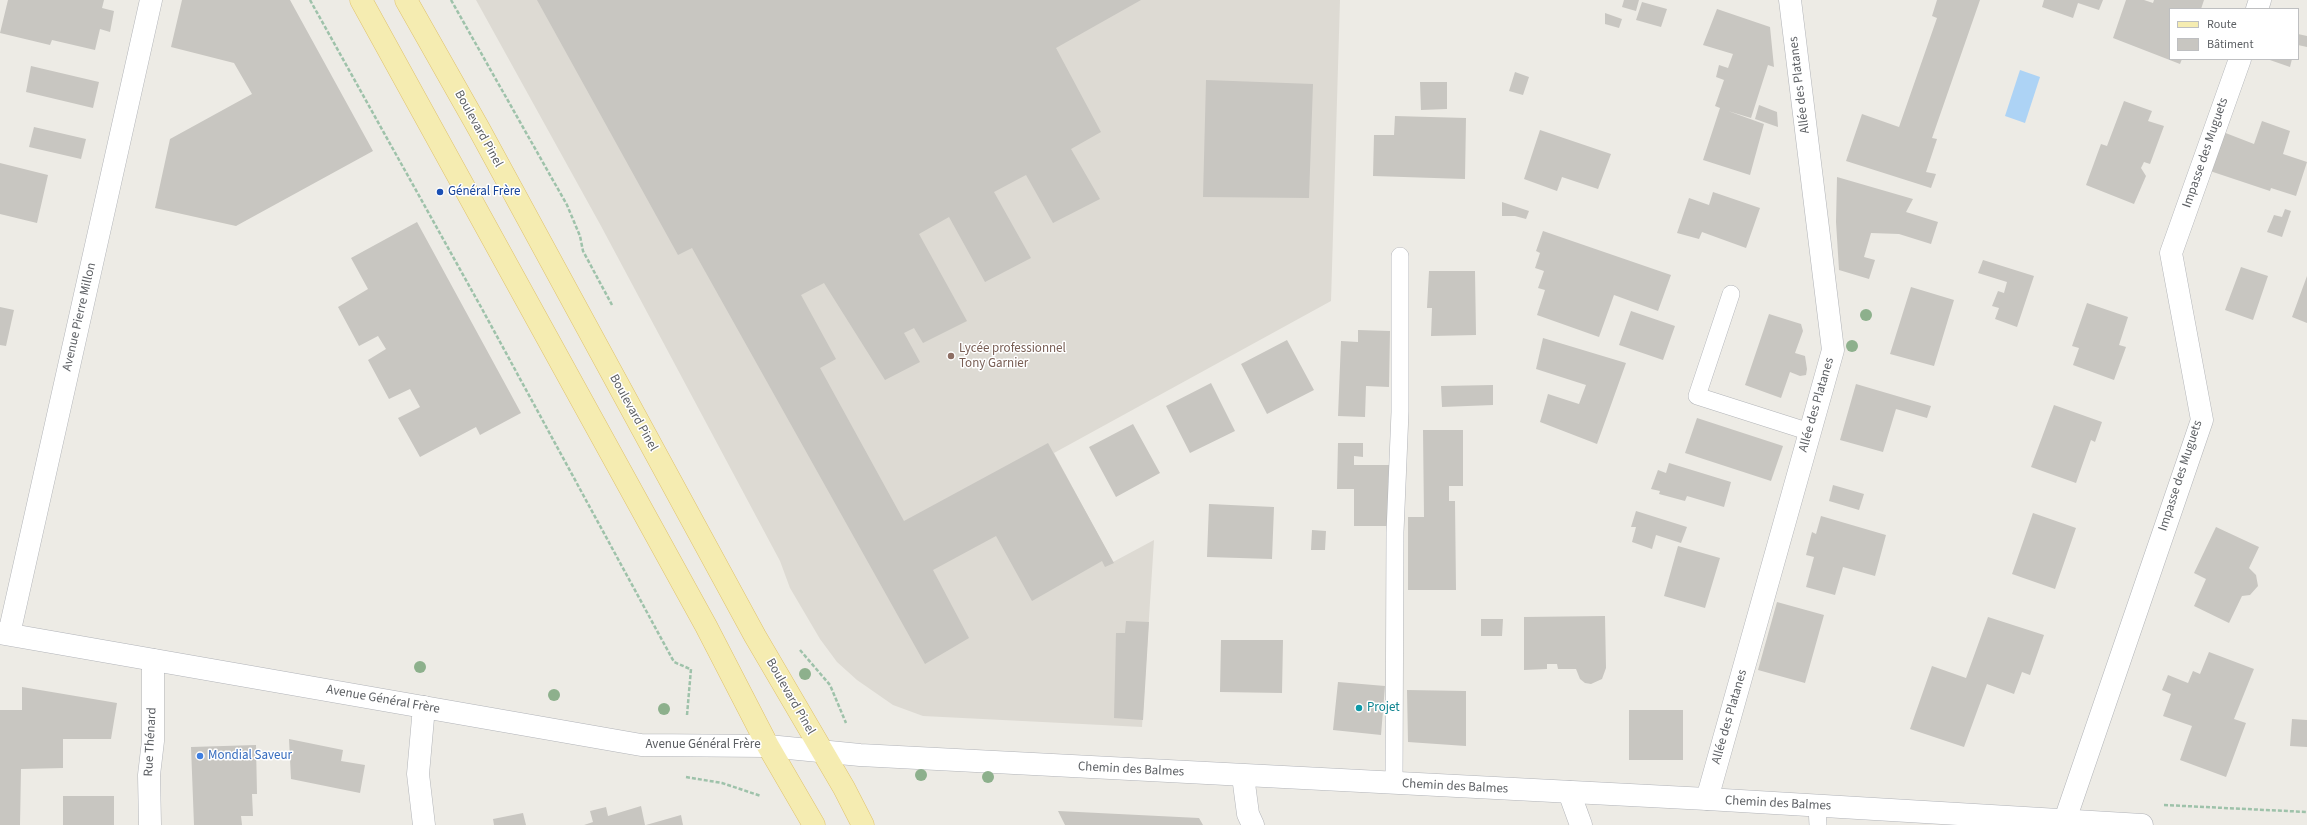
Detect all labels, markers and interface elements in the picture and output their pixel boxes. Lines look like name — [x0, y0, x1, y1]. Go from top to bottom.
legend — [2169, 8, 2299, 60]
text: Route — [2207, 16, 2237, 33]
street label: Allée des Platanes — [1786, 36, 1814, 134]
text: Bâtiment — [2207, 36, 2253, 53]
street label: Boulevard Pinel — [450, 88, 506, 170]
street label: Impasse des Muguets — [2180, 96, 2232, 210]
place label: Général Frère — [448, 184, 521, 200]
marker: Général Frère — [435, 187, 445, 197]
street label: Avenue Pierre Millon — [60, 261, 100, 373]
place label: Lycée professionnel Tony Garnier — [959, 341, 1066, 372]
marker: Lycée professionnel Tony Garnier — [946, 351, 956, 361]
street label: Allée des Platanes — [1796, 356, 1838, 454]
street label: Boulevard Pinel — [605, 372, 661, 454]
street label: Impasse des Muguets — [2156, 419, 2206, 533]
street label: Boulevard Pinel — [762, 656, 818, 738]
street label: Allée des Platanes — [1709, 668, 1751, 766]
street label: Avenue Général Frère — [325, 682, 441, 718]
place label: Projet — [1367, 700, 1400, 716]
marker: Projet — [1354, 703, 1364, 713]
street label: Rue Thénard — [141, 707, 161, 777]
street label: Avenue Général Frère — [645, 737, 761, 753]
place label: Mondial Saveur — [208, 748, 292, 764]
marker: Mondial Saveur — [195, 751, 205, 761]
street label: Chemin des Balmes — [1077, 759, 1185, 781]
street label: Chemin des Balmes — [1401, 776, 1509, 798]
street label: Chemin des Balmes — [1724, 793, 1832, 815]

